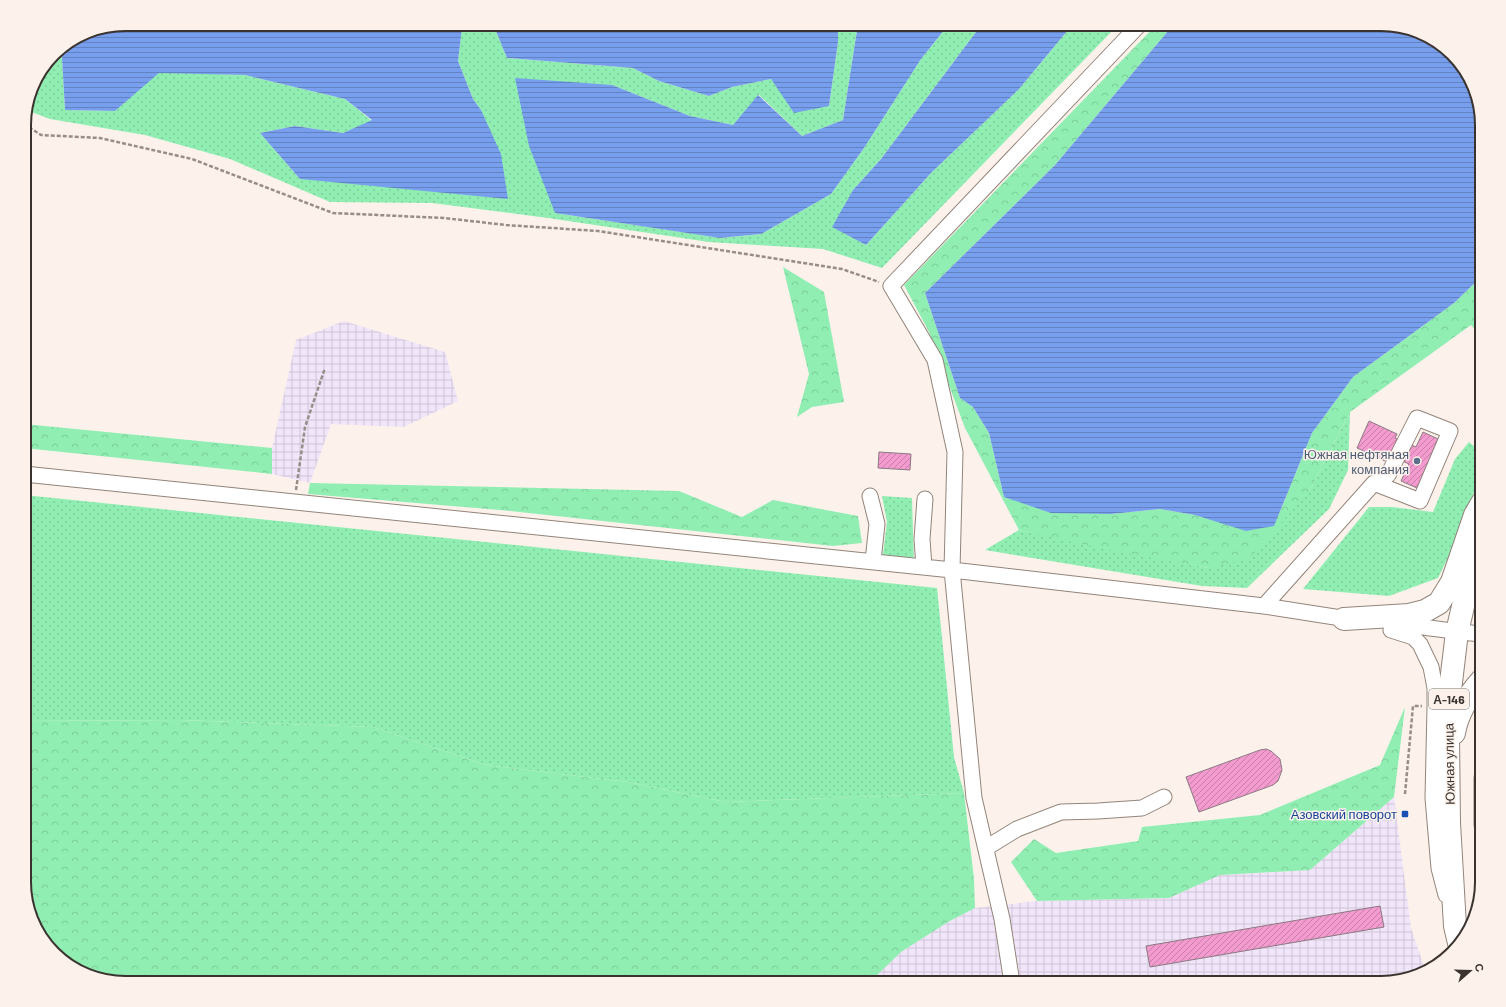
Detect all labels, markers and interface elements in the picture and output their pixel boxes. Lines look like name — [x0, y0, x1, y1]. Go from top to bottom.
place label: Южная нефтяная компания — [1304, 446, 1409, 477]
marker: Южная нефтяная компания — [1412, 456, 1422, 466]
road number: А-146 — [1429, 689, 1469, 709]
street label: Южная улица — [1440, 722, 1458, 805]
place label: Азовский поворот — [1291, 806, 1397, 822]
marker: Азовский поворот — [1400, 809, 1410, 819]
north arrow — [1450, 951, 1490, 991]
text: С — [1472, 961, 1487, 973]

